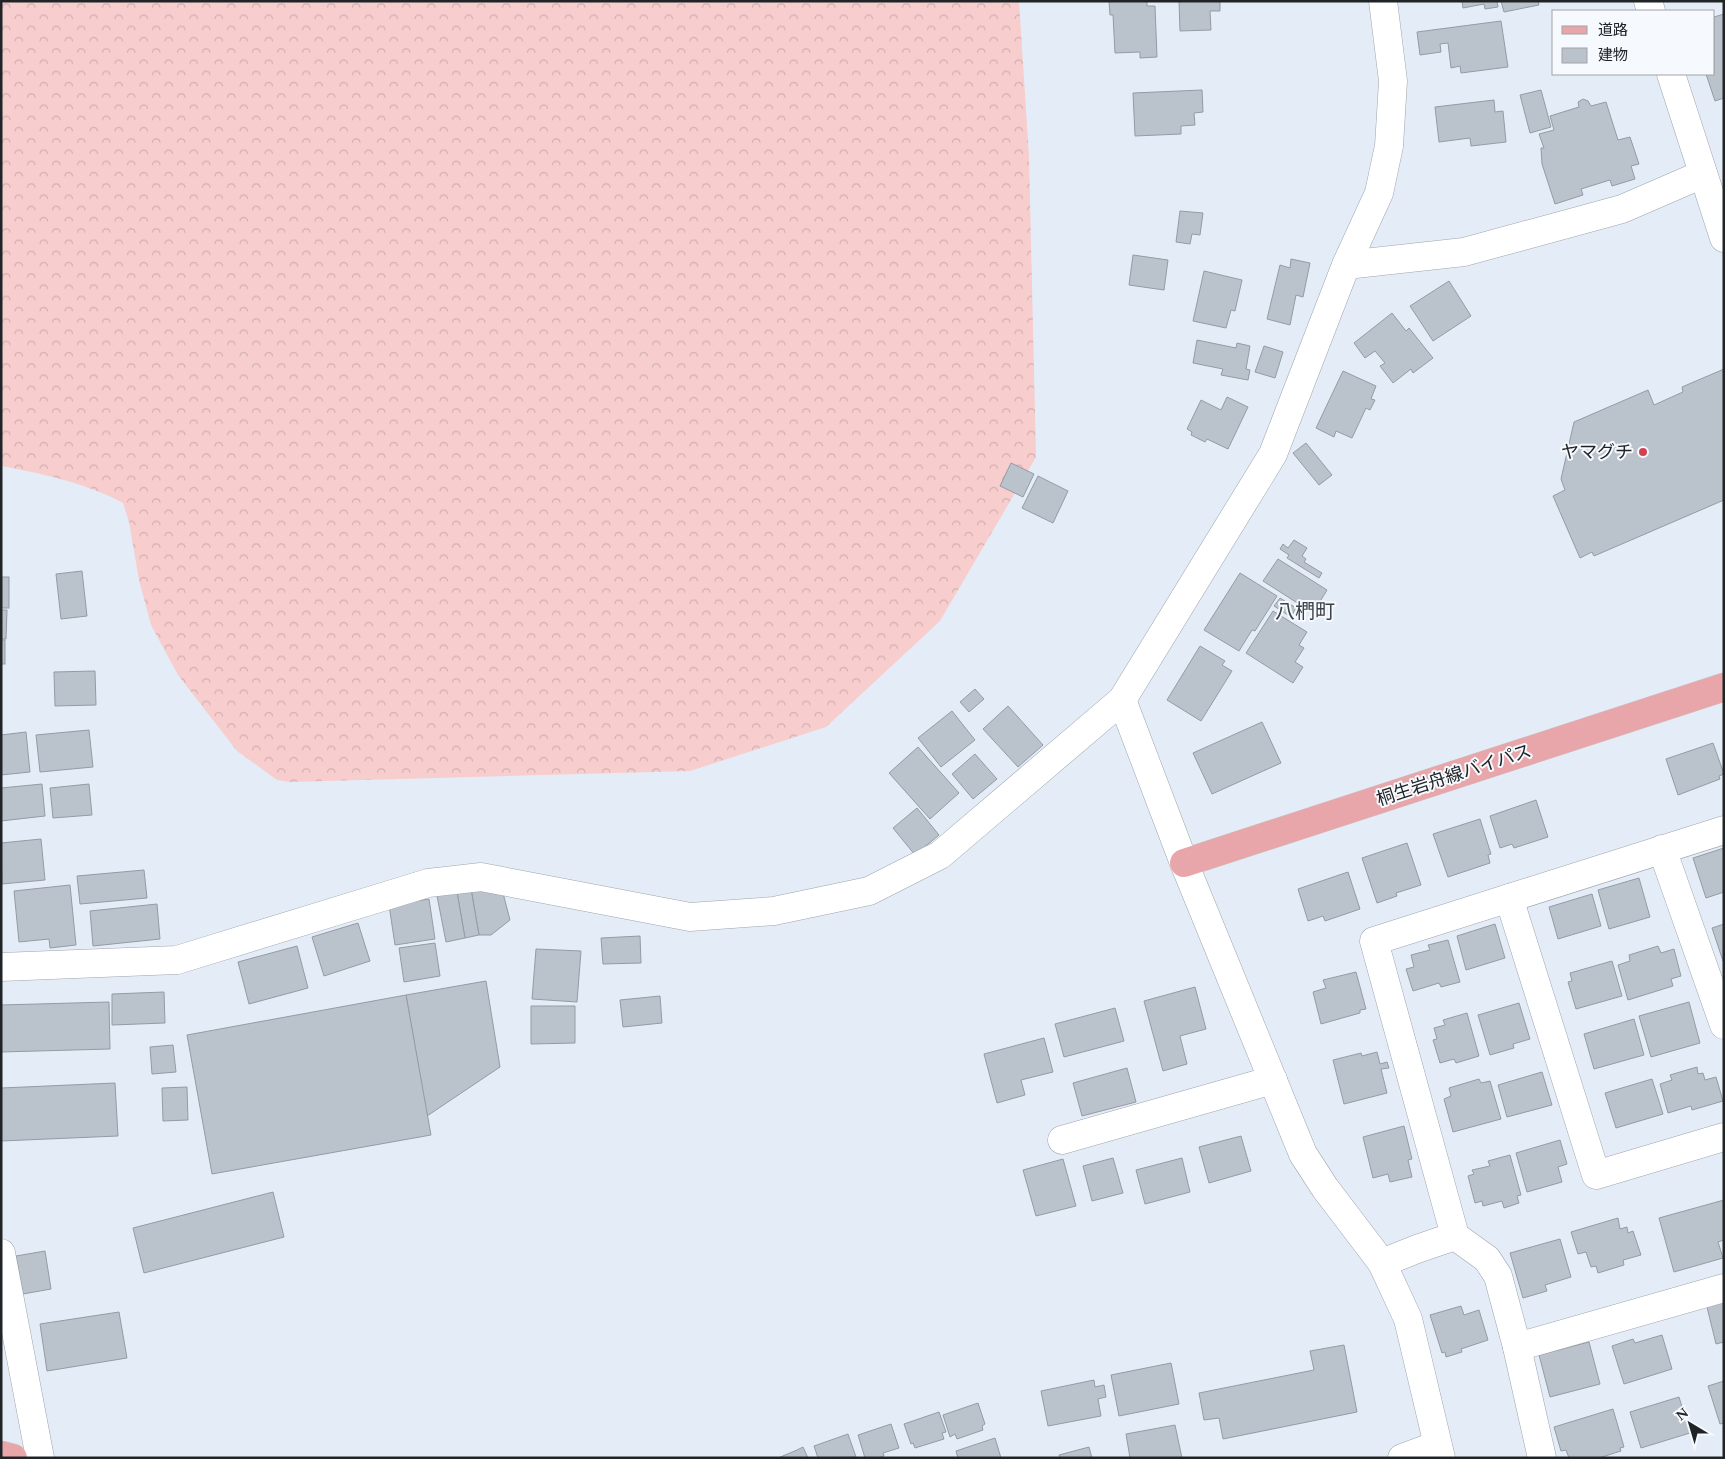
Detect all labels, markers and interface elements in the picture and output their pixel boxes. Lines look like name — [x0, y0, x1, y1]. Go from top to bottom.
legend — [1552, 10, 1715, 75]
text: 道路 — [1598, 19, 1628, 42]
text: 建物 — [1598, 44, 1628, 67]
place label: ヤマグチ — [1561, 439, 1633, 466]
marker: ヤマグチ — [1637, 446, 1649, 458]
district label: 八椚町 — [1275, 597, 1335, 627]
street label: 桐生岩舟線バイパス — [1373, 738, 1535, 813]
north arrow — [1665, 1399, 1715, 1449]
text: N — [1671, 1402, 1693, 1426]

